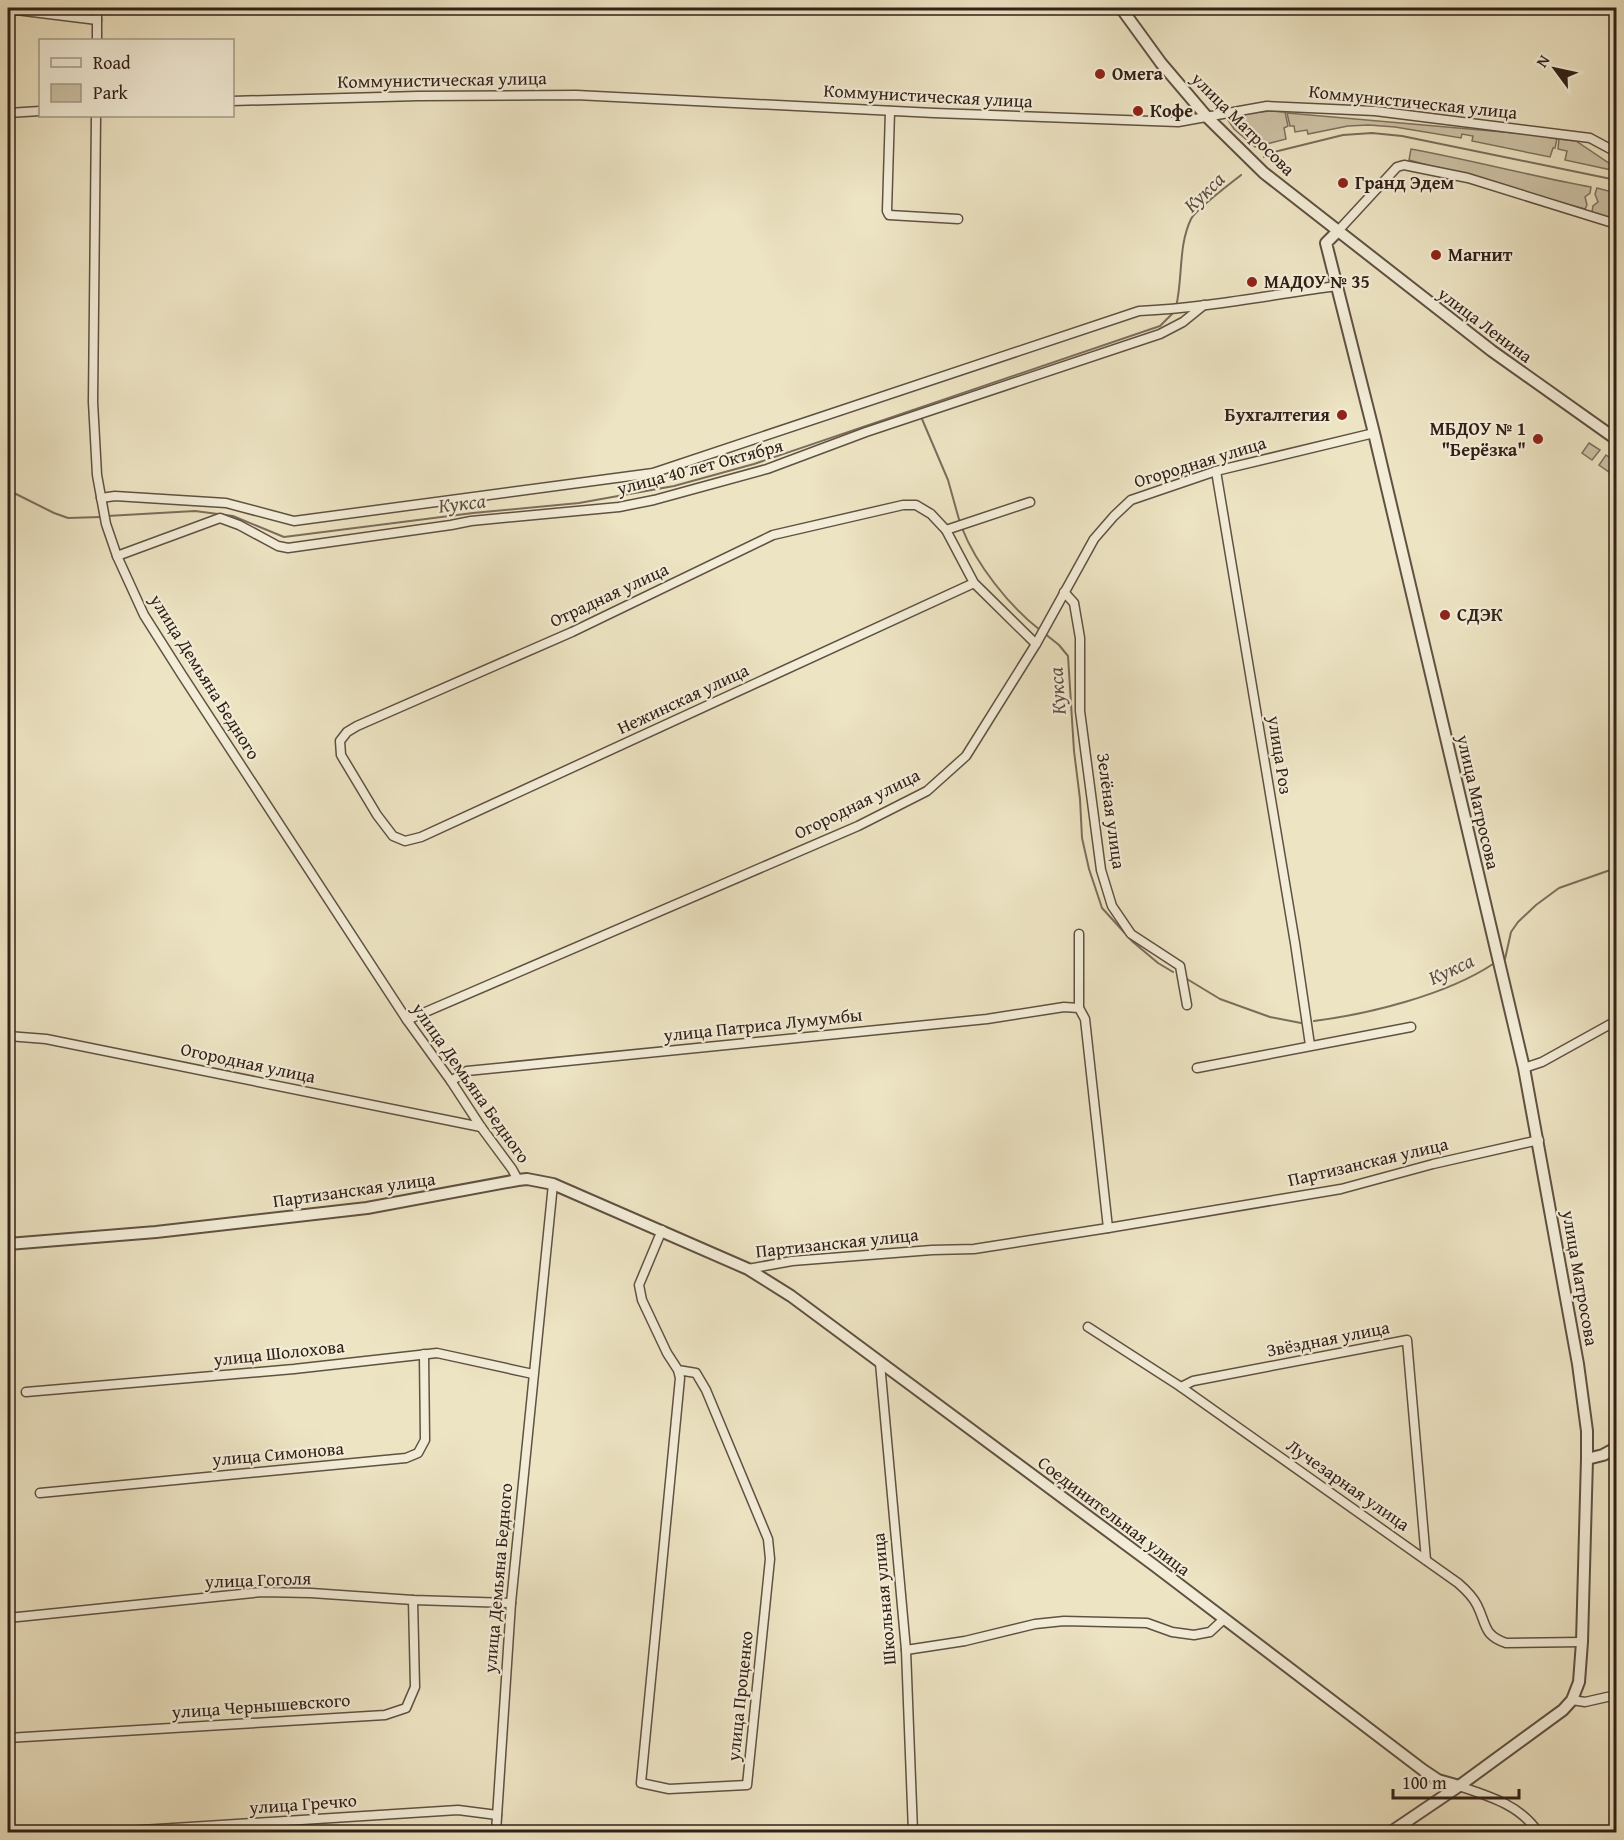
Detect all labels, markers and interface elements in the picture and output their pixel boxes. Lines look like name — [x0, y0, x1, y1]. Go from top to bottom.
legend — [39, 39, 234, 117]
north arrow — [1525, 39, 1585, 99]
text: Road — [93, 49, 131, 76]
text: N — [1529, 50, 1556, 72]
place label: Омега — [1112, 60, 1164, 87]
street label: Коммунистическая улица — [337, 64, 547, 95]
street label: улица Матросова — [1185, 65, 1302, 182]
marker: Омега — [1093, 67, 1107, 81]
street label: Коммунистическая улица — [823, 77, 1034, 114]
street label: Коммунистическая улица — [1308, 77, 1519, 126]
text: Park — [93, 79, 129, 106]
place label: Кофе — [1150, 97, 1193, 124]
marker: Кофе — [1131, 104, 1145, 118]
water label: Кукса — [1177, 164, 1231, 219]
place label: Гранд Эдем — [1355, 169, 1455, 196]
marker: Гранд Эдем — [1336, 176, 1350, 190]
place label: Магнит — [1448, 241, 1513, 268]
marker: Магнит — [1429, 248, 1443, 262]
place label: МАДОУ № 35 — [1264, 268, 1370, 295]
marker: МАДОУ № 35 — [1245, 275, 1259, 289]
street label: улица Ленина — [1431, 279, 1539, 370]
place label: Бухгалтегия — [1225, 401, 1330, 428]
marker: Бухгалтегия — [1335, 408, 1349, 422]
place label: МБДОУ № 1 "Берёзка" — [1430, 415, 1526, 463]
street label: Огородная улица — [1130, 428, 1270, 494]
street label: улица 40 лет Октября — [613, 431, 786, 502]
marker: МБДОУ № 1 "Берёзка" — [1531, 432, 1545, 446]
water label: Кукса — [437, 485, 488, 520]
street label: Отрадная улица — [545, 555, 673, 634]
street label: улица Демьяна Бедного — [143, 588, 267, 765]
place label: СДЭК — [1457, 601, 1503, 628]
marker: СДЭК — [1438, 608, 1452, 622]
street label: Нежинская улица — [613, 656, 753, 741]
water label: Кукса — [1040, 666, 1073, 716]
street label: улица Роз — [1261, 713, 1300, 796]
street label: улица Матросова — [1450, 731, 1507, 872]
street label: Зелёная улица — [1090, 751, 1133, 871]
street label: Огородная улица — [789, 761, 925, 846]
water label: Кукса — [1423, 945, 1479, 992]
street label: улица Демьяна Бедного — [405, 996, 537, 1169]
street label: улица Патриса Лумумбы — [661, 1001, 864, 1048]
street label: Огородная улица — [178, 1035, 318, 1090]
street label: Партизанская улица — [1285, 1130, 1451, 1193]
street label: Партизанская улица — [271, 1165, 437, 1214]
street label: улица Матросова — [1555, 1207, 1606, 1348]
street label: Партизанская улица — [754, 1220, 920, 1264]
street label: Звёздная улица — [1264, 1313, 1392, 1364]
street label: улица Шолохова — [211, 1332, 346, 1373]
street label: Лучезарная улица — [1281, 1432, 1416, 1538]
street label: улица Симонова — [210, 1434, 345, 1473]
street label: Соединительная улица — [1032, 1449, 1197, 1582]
street label: улица Демьяна Бедного — [476, 1482, 519, 1675]
street label: Школьная улица — [864, 1531, 903, 1666]
street label: улица Гоголя — [203, 1564, 312, 1595]
street label: улица Проценко — [719, 1630, 760, 1763]
street label: улица Чернышевского — [170, 1686, 351, 1725]
scale bar — [1393, 1762, 1519, 1800]
text: 100 m — [1402, 1769, 1447, 1796]
street label: улица Гречко — [247, 1786, 358, 1821]

